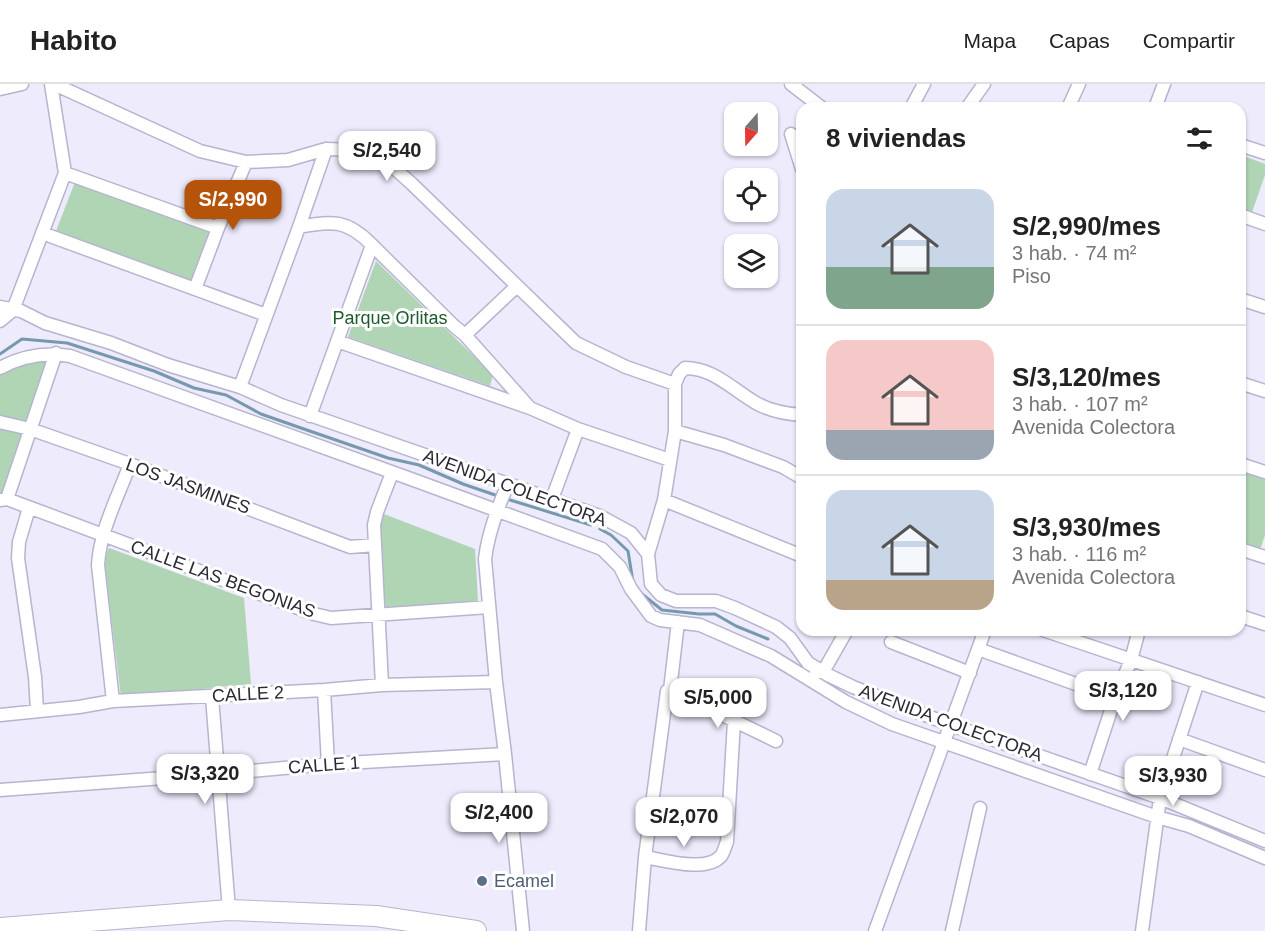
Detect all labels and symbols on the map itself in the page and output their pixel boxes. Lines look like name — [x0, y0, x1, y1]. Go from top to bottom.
north arrow — [724, 102, 778, 156]
pin: S/2,540 — [332, 131, 442, 182]
pin: S/2,990 — [178, 180, 288, 231]
park label: Parque Orlitas — [332, 308, 448, 328]
street label: AVENIDA COLECTORA — [421, 446, 609, 530]
street label: LOS JASMINES — [123, 454, 253, 518]
street label: CALLE LAS BEGONIAS — [128, 536, 318, 622]
pin: S/3,120 — [1068, 671, 1178, 722]
pin: S/5,000 — [663, 678, 773, 729]
street label: AVENIDA COLECTORA — [857, 681, 1045, 765]
street label: CALLE 2 — [212, 682, 284, 706]
street label: CALLE 1 — [287, 753, 361, 777]
pin: S/3,320 — [150, 754, 260, 805]
pin: S/3,930 — [1118, 756, 1228, 807]
pin: S/2,400 — [444, 793, 554, 844]
pin: S/2,070 — [629, 797, 739, 848]
place label: Ecamel — [494, 871, 554, 891]
marker: Ecamel — [475, 874, 489, 888]

